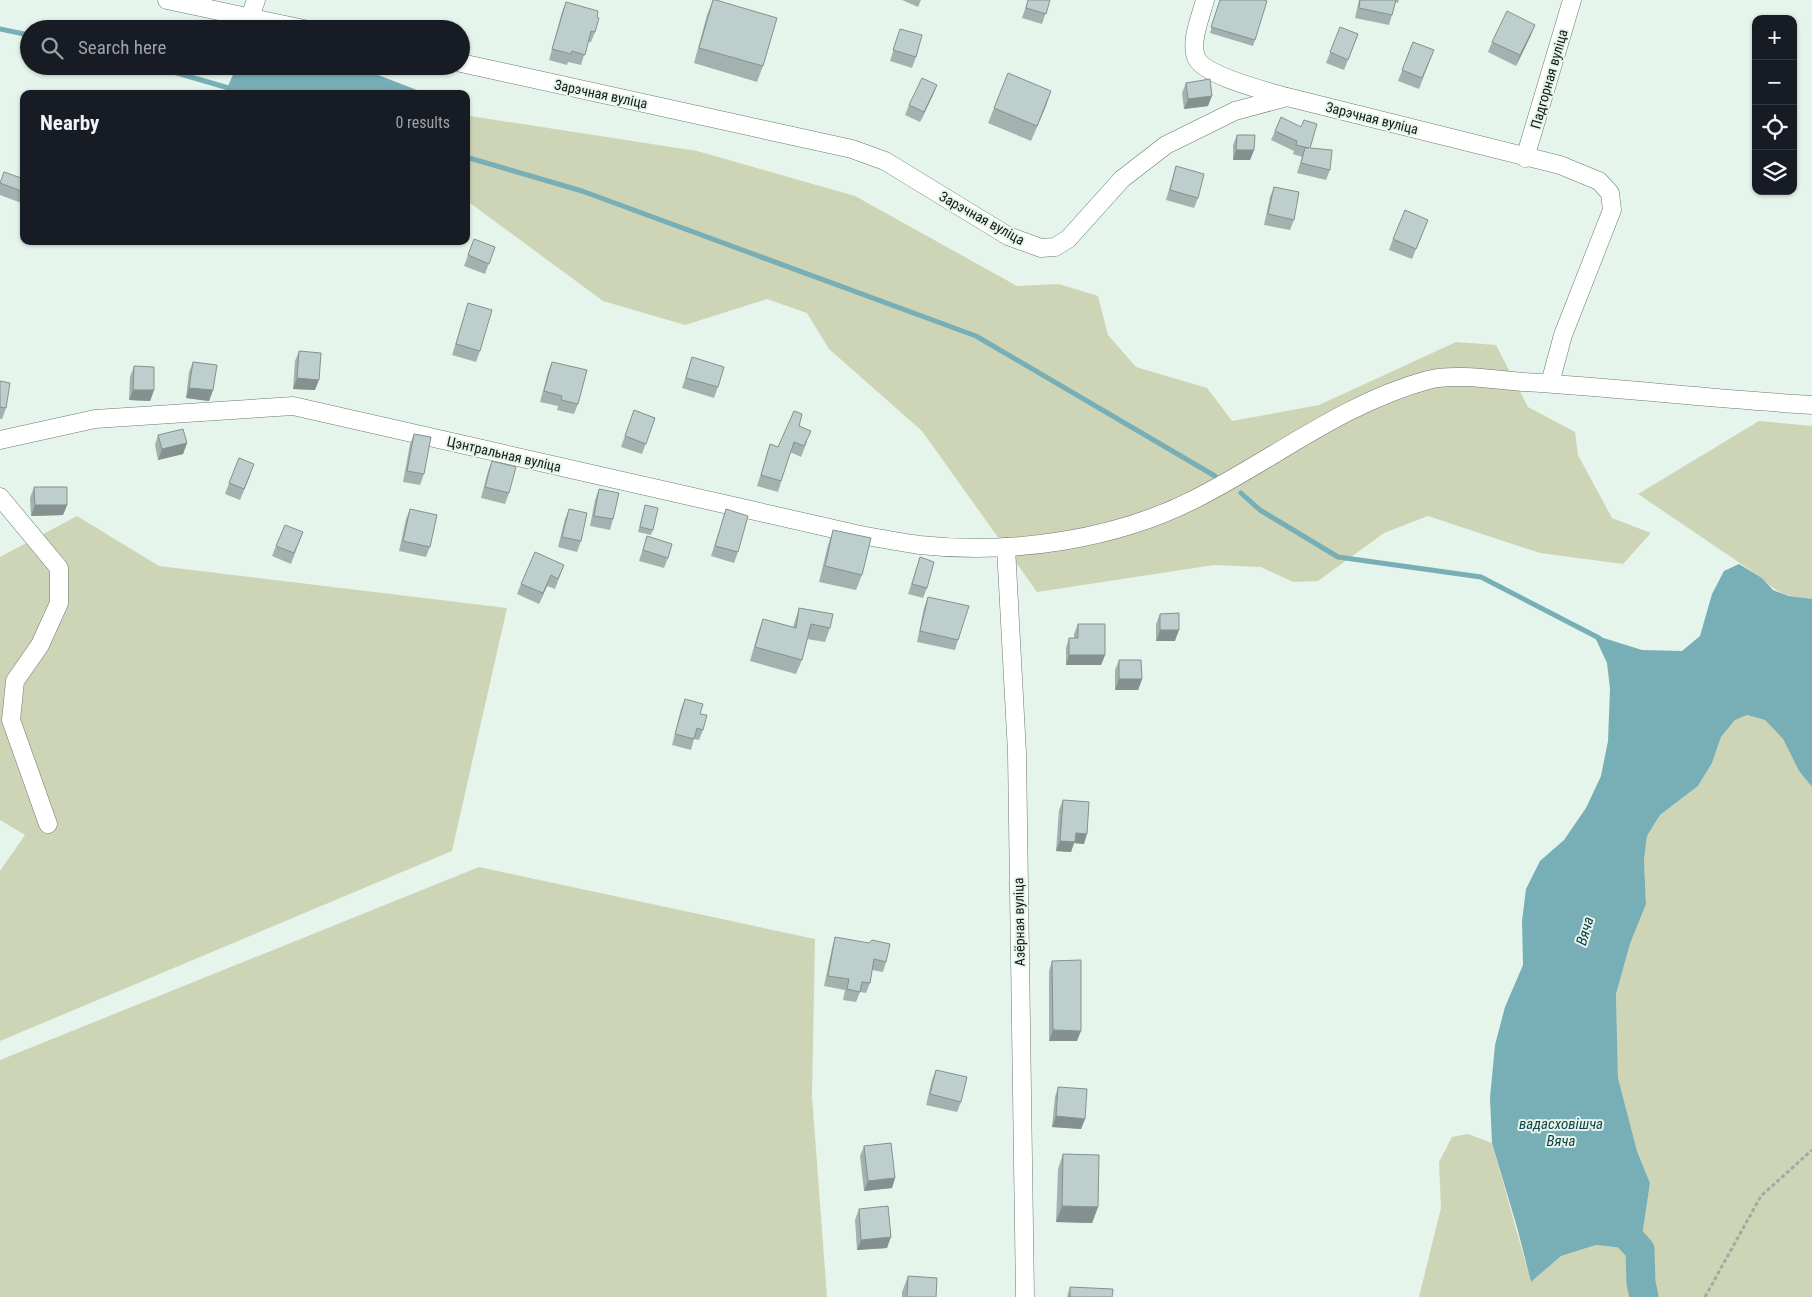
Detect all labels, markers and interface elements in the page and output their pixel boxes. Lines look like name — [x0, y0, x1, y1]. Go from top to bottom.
map controls — [1752, 15, 1797, 195]
button: + — [1752, 15, 1797, 60]
search box — [20, 20, 470, 75]
street label: Падгорная вуліца — [1527, 27, 1571, 131]
icon: search — [38, 34, 66, 62]
text: Search here — [78, 36, 166, 59]
button: − — [1752, 60, 1797, 105]
street label: Зарэчная вуліца — [553, 76, 649, 112]
street label: Зарэчная вуліца — [1324, 99, 1420, 137]
button: locate — [1752, 105, 1797, 150]
text: Nearby — [40, 111, 99, 135]
text: 0 results — [395, 113, 450, 132]
button: layers — [1752, 150, 1797, 195]
street label: Зарэчная вуліца — [937, 188, 1027, 248]
street label: Цэнтральная вуліца — [445, 433, 563, 475]
street label: Азёрная вуліца — [1010, 878, 1028, 966]
water label: Вяча — [1572, 915, 1598, 947]
water label: вадасховішча Вяча — [1519, 1115, 1603, 1150]

